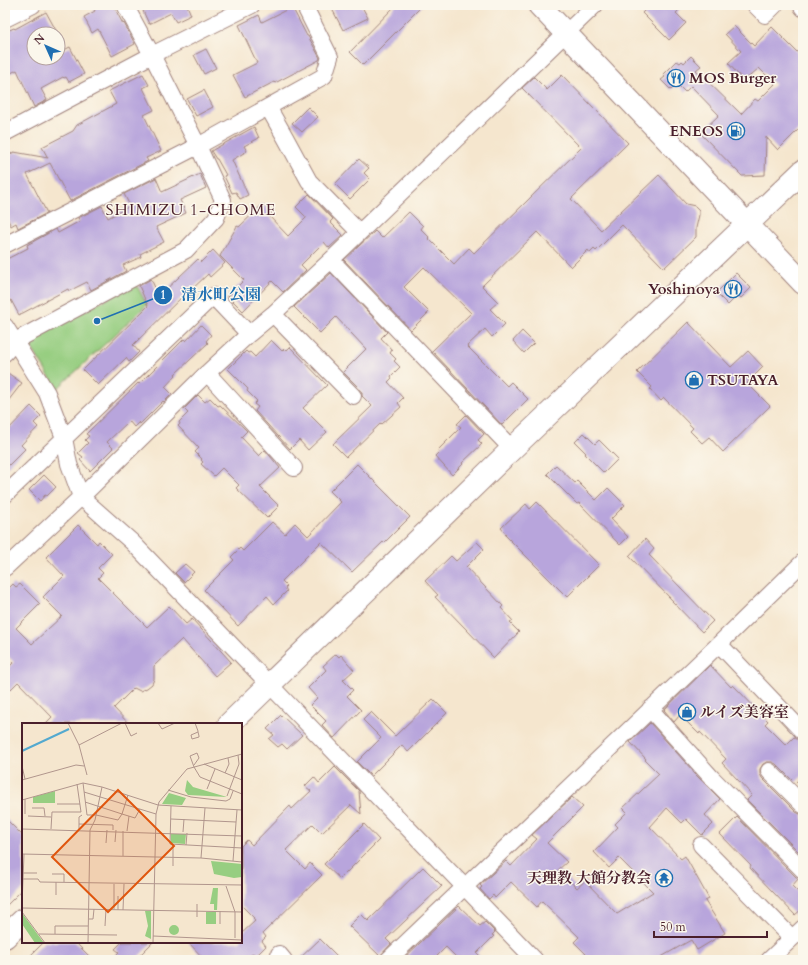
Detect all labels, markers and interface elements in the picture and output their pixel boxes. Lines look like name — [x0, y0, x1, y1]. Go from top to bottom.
north arrow — [26, 26, 66, 66]
text: N — [31, 30, 48, 48]
restaurant icon: MOS Burger — [666, 68, 686, 88]
place label: MOS Burger — [689, 68, 777, 88]
place label: ENEOS — [669, 121, 723, 141]
fuel station icon: ENEOS — [726, 121, 746, 141]
district label: SHIMIZU 1-CHOME — [106, 199, 276, 221]
place label: Yoshinoya — [648, 279, 721, 299]
restaurant icon: Yoshinoya — [723, 279, 743, 299]
callout: 清水町公園 — [153, 281, 269, 309]
text: 清水町公園 — [181, 284, 261, 306]
text: 1 — [160, 287, 166, 303]
shop icon: TSUTAYA — [684, 370, 704, 390]
place label: TSUTAYA — [707, 370, 779, 390]
shop icon: ルイズ美容室 — [677, 702, 697, 722]
place label: ルイズ美容室 — [700, 702, 789, 722]
inset map — [22, 723, 242, 943]
place label: 天理教 大館分教会 — [527, 868, 651, 888]
temple icon: 天理教 大館分教会 — [654, 868, 674, 888]
scale bar — [654, 913, 767, 939]
text: 50 m — [660, 919, 687, 935]

